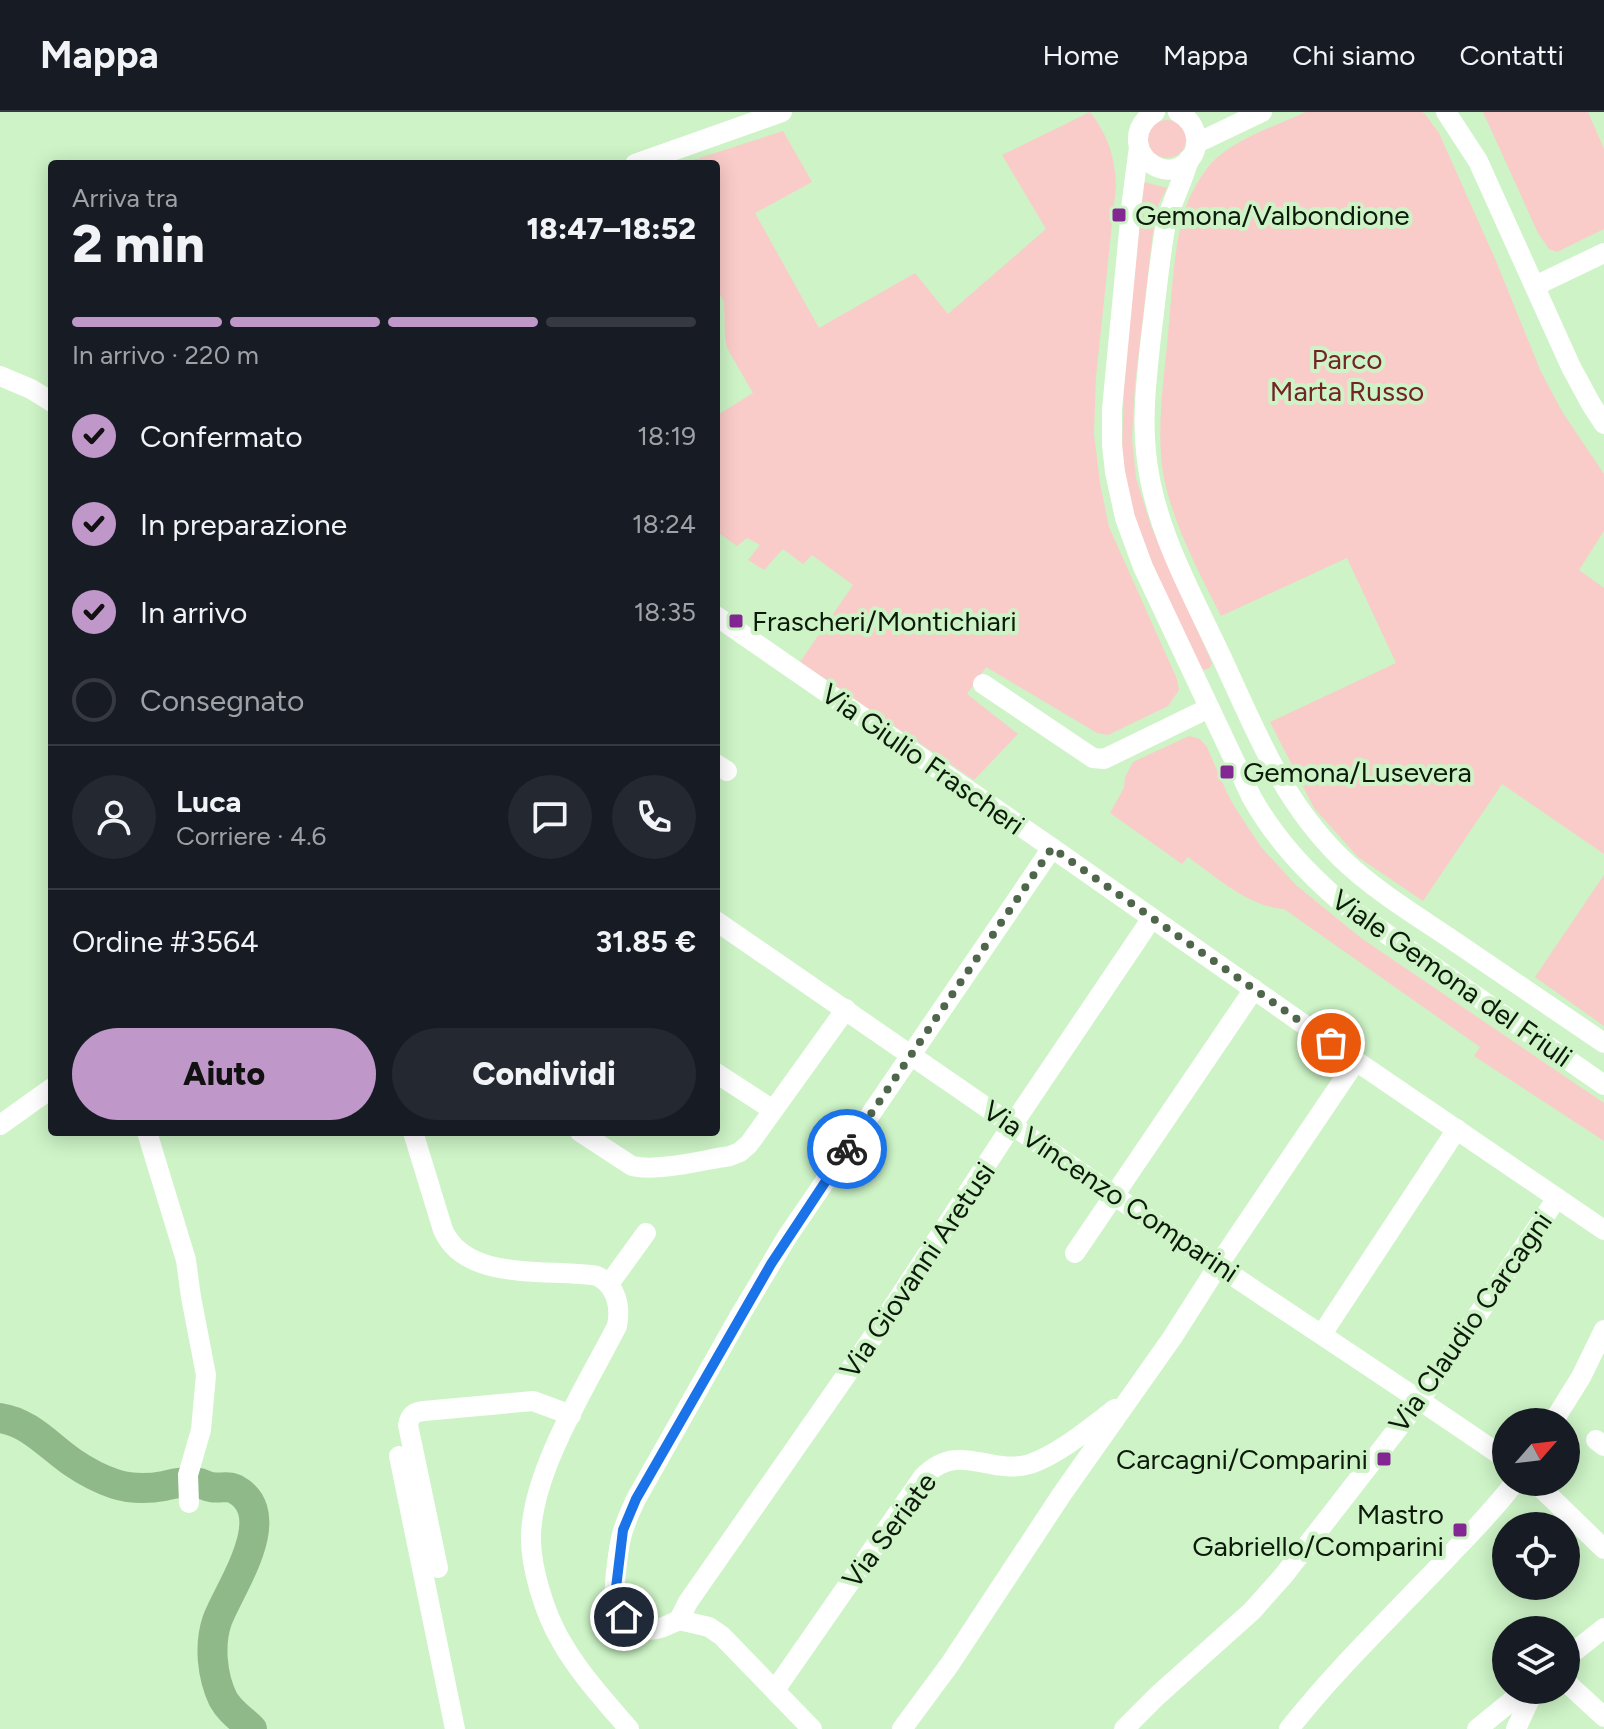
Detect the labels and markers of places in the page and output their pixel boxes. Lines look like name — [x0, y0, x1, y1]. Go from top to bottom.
place label: Gemona/Valbondione — [1135, 198, 1410, 232]
marker: Gemona/Valbondione — [1110, 206, 1128, 224]
place label: Frascheri/Montichiari — [752, 604, 1017, 638]
marker: Frascheri/Montichiari — [727, 612, 745, 630]
place label: Gemona/Lusevera — [1243, 755, 1472, 789]
marker: Gemona/Lusevera — [1218, 763, 1236, 781]
pin — [1297, 1009, 1365, 1077]
place label: Carcagni/Comparini — [1116, 1442, 1368, 1476]
marker: Carcagni/Comparini — [1375, 1450, 1393, 1468]
place label: Mastro Gabriello/Comparini — [1192, 1497, 1444, 1563]
marker: Mastro Gabriello/Comparini — [1451, 1521, 1469, 1539]
pin — [590, 1583, 658, 1651]

